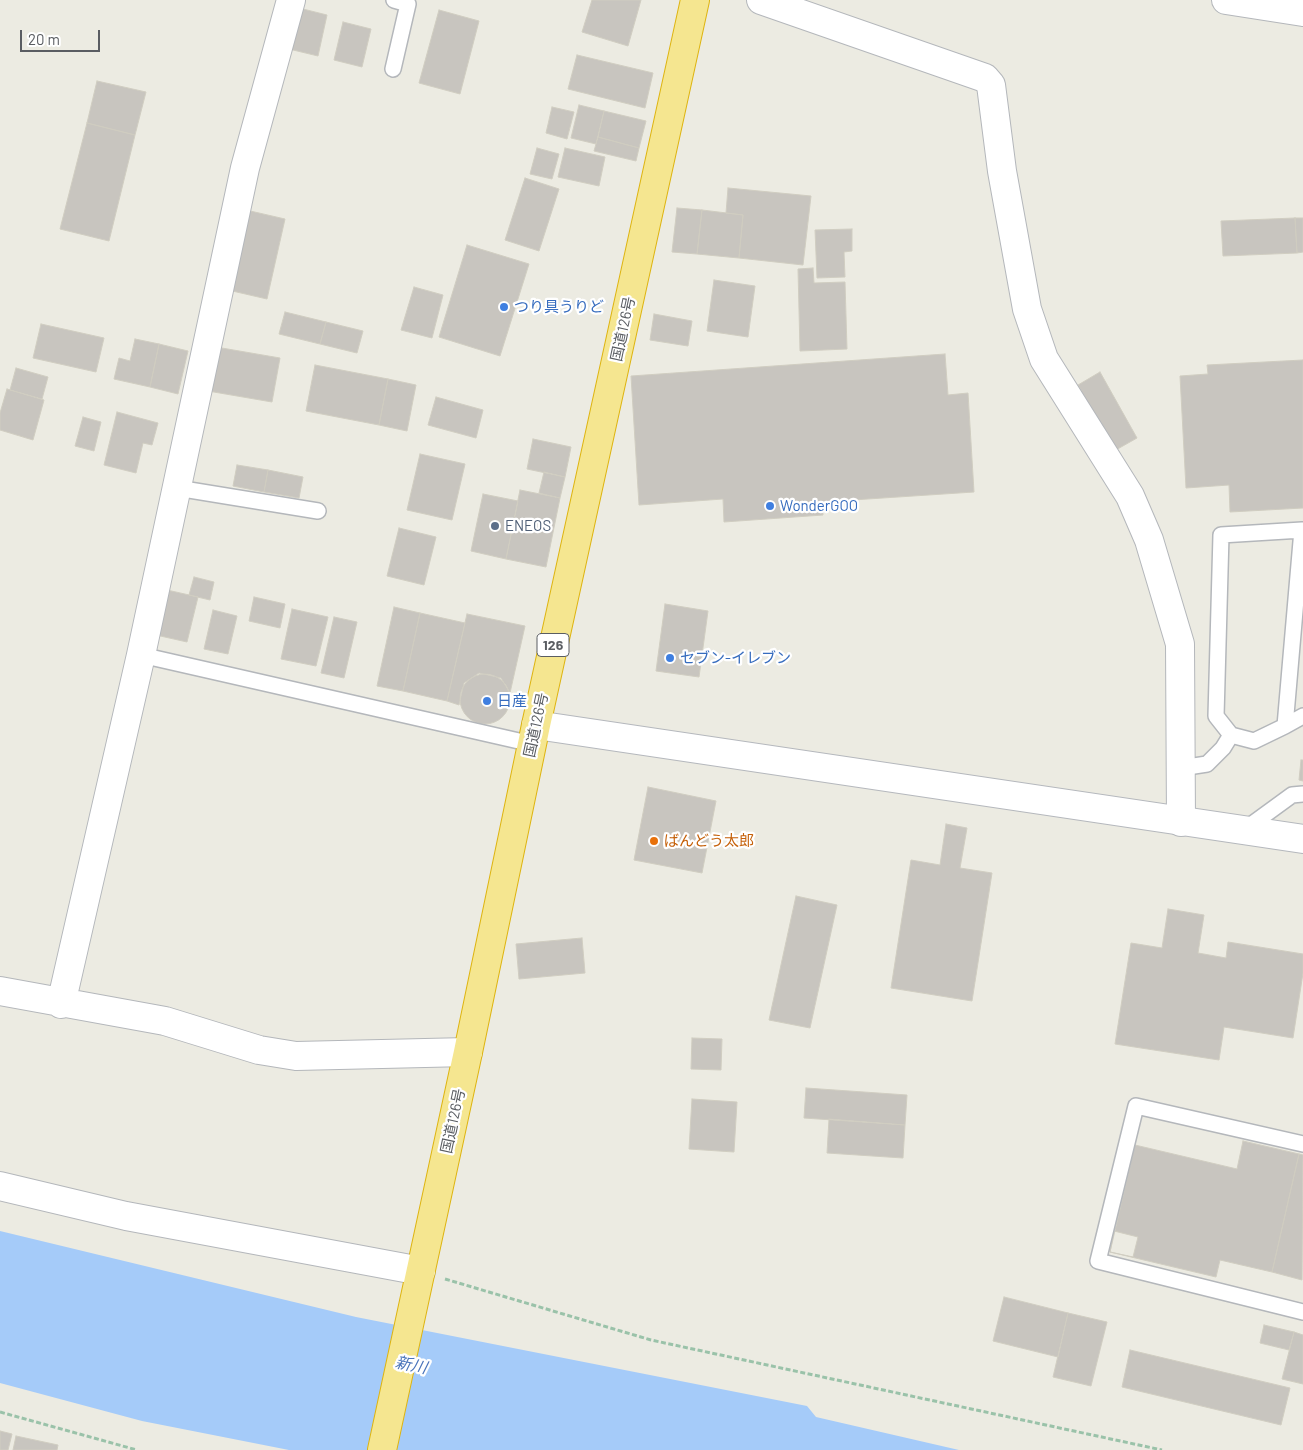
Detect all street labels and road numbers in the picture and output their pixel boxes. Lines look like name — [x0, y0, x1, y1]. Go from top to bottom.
street label: 国道126号 — [607, 295, 639, 363]
road number: 126 — [537, 634, 569, 656]
street label: 国道126号 — [520, 691, 552, 759]
street label: 国道126号 — [437, 1087, 469, 1155]

